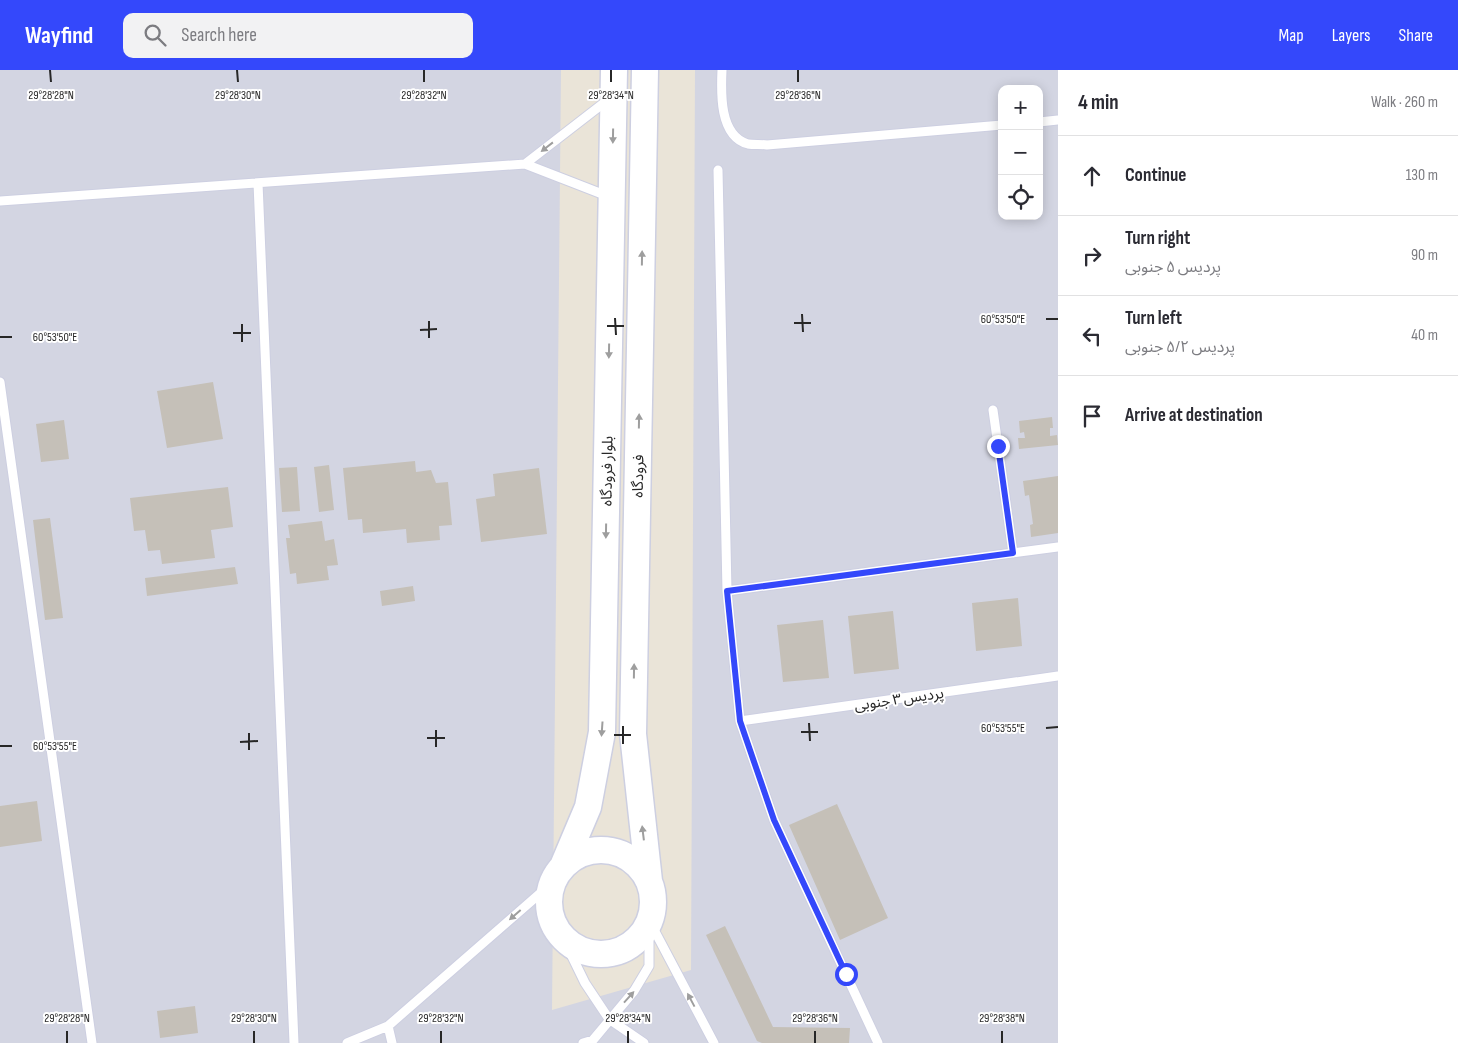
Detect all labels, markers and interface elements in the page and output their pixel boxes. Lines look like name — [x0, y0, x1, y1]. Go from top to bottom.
search box — [123, 13, 473, 58]
text: Wayfind — [25, 21, 93, 50]
icon: search — [141, 21, 169, 49]
text: Search here — [181, 24, 257, 47]
text: Map — [1279, 25, 1304, 46]
text: Layers — [1332, 25, 1371, 46]
text: Share — [1399, 25, 1433, 46]
map controls — [998, 85, 1043, 220]
button: + — [998, 85, 1043, 130]
text: 29°28'28"N — [28, 88, 74, 103]
text: 29°28'30"N — [215, 88, 261, 103]
text: 29°28'32"N — [401, 88, 447, 103]
text: 29°28'34"N — [588, 88, 634, 103]
text: 29°28'36"N — [775, 88, 821, 103]
text: 4 min — [1078, 90, 1119, 115]
text: Walk · 260 m — [1371, 93, 1438, 112]
one-way arrow — [609, 128, 617, 144]
button: − — [998, 130, 1043, 175]
one-way arrow — [541, 142, 554, 153]
icon: ahead — [1078, 162, 1106, 190]
text: Continue — [1125, 164, 1186, 187]
text: 130 m — [1406, 166, 1438, 185]
button: locate — [998, 175, 1043, 220]
text: Turn right — [1125, 227, 1190, 250]
icon: right — [1078, 242, 1106, 270]
text: 90 m — [1411, 246, 1438, 265]
one-way arrow — [638, 250, 646, 266]
text: پردیس ۵ جنوبی — [1125, 258, 1221, 277]
text: Turn left — [1125, 307, 1182, 330]
text: 60°53'50"E — [981, 312, 1025, 327]
icon: left — [1078, 322, 1106, 350]
text: 40 m — [1411, 326, 1438, 345]
text: 60°53'50"E — [33, 330, 77, 345]
text: پردیس ۵/۲ جنوبی — [1125, 338, 1235, 357]
one-way arrow — [605, 343, 613, 359]
icon: arrive — [1078, 402, 1106, 430]
text: Arrive at destination — [1125, 404, 1263, 427]
one-way arrow — [635, 413, 643, 429]
route end — [987, 435, 1010, 458]
street label: بلوار فرودگاه — [597, 436, 618, 506]
street label: فرودگاه — [629, 454, 648, 498]
one-way arrow — [602, 523, 610, 539]
one-way arrow — [630, 662, 638, 678]
street label: پردیس ۳ جنوبی — [853, 684, 945, 715]
one-way arrow — [598, 721, 606, 737]
text: 60°53'55"E — [981, 721, 1025, 736]
text: 60°53'55"E — [33, 739, 77, 754]
one-way arrow — [639, 824, 647, 840]
one-way arrow — [510, 909, 522, 921]
route start — [835, 963, 858, 986]
one-way arrow — [623, 991, 635, 1003]
one-way arrow — [687, 993, 696, 1007]
text: 29°28'28"N — [44, 1011, 90, 1026]
text: 29°28'30"N — [231, 1011, 277, 1026]
text: 29°28'32"N — [418, 1011, 464, 1026]
text: 29°28'34"N — [605, 1011, 651, 1026]
text: 29°28'36"N — [792, 1011, 838, 1026]
text: 29°28'38"N — [979, 1011, 1025, 1026]

